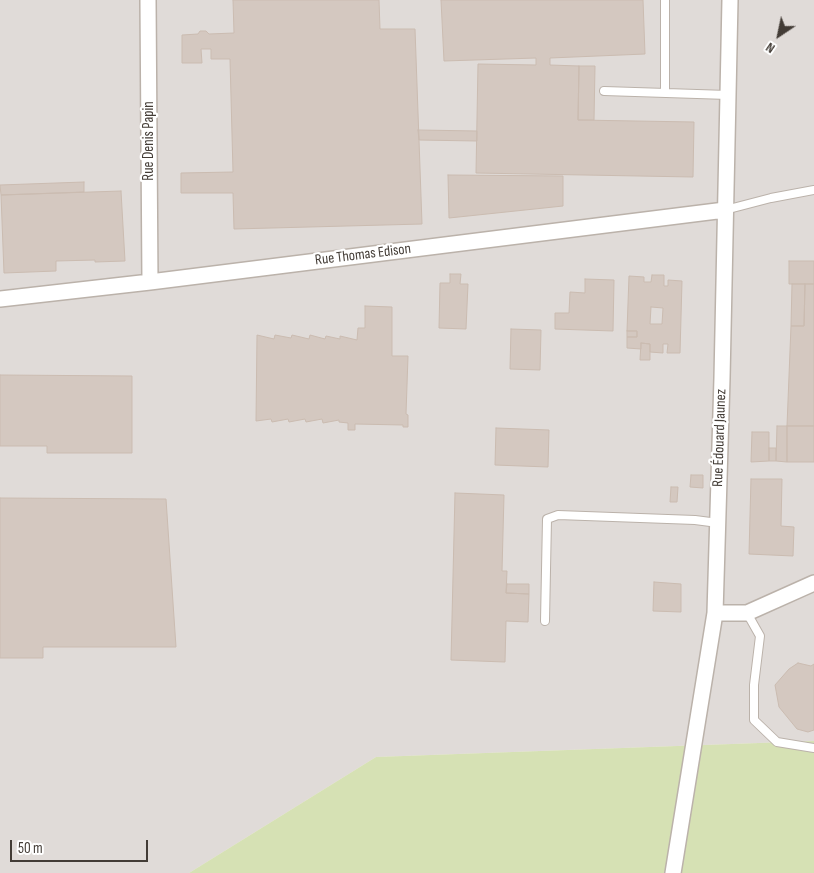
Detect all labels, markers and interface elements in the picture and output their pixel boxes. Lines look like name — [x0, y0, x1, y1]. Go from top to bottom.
north arrow — [754, 10, 804, 60]
text: N — [762, 39, 778, 57]
street label: Rue Denis Papin — [140, 101, 158, 181]
street label: Rue Thomas Edison — [314, 240, 412, 270]
street label: Rue Édouard Jaunez — [709, 389, 731, 487]
scale bar — [12, 830, 150, 862]
text: 50 m — [18, 839, 43, 858]

